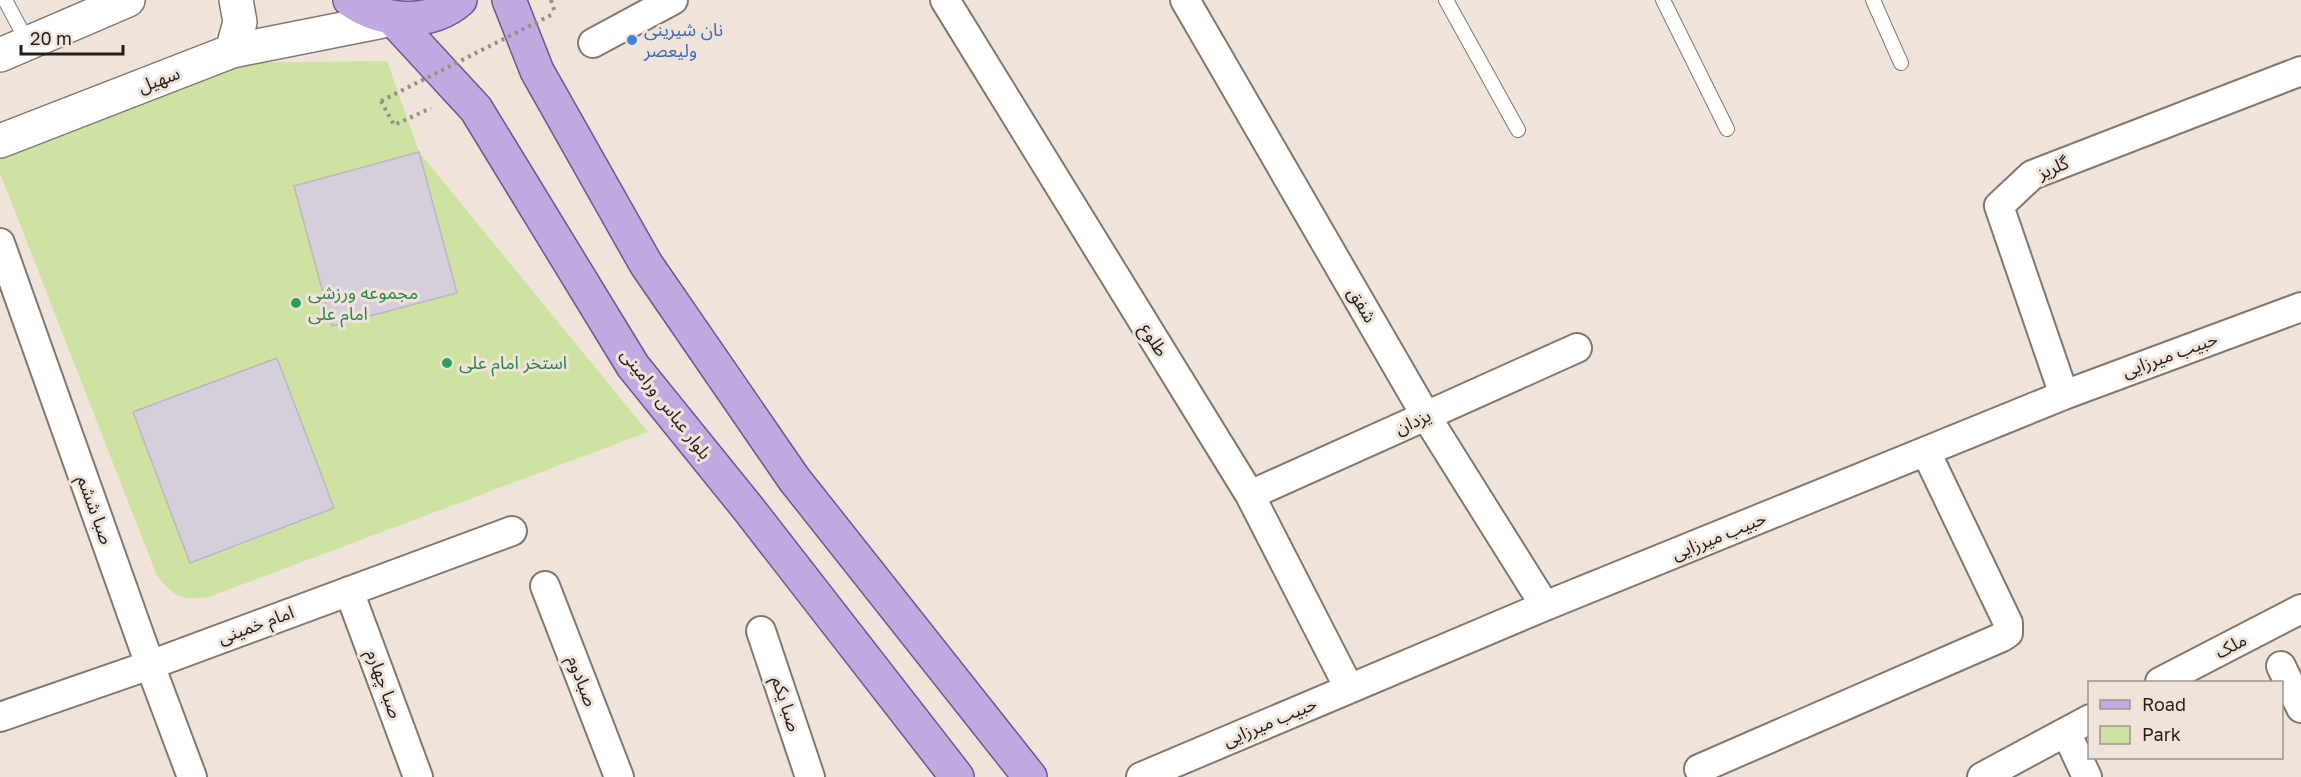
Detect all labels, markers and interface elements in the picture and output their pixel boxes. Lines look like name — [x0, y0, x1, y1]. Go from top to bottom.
scale bar — [21, 18, 123, 56]
place label: نان شیرینی ولیعصر — [643, 18, 723, 62]
text: 20 m — [30, 27, 72, 49]
marker: نان شیرینی ولیعصر — [625, 33, 639, 47]
street label: سهیل — [135, 61, 183, 98]
street label: گلریز — [2033, 150, 2073, 185]
place label: مجموعه ورزشی امام علی — [308, 281, 418, 328]
street label: شفق — [1343, 283, 1382, 327]
marker: مجموعه ورزشی امام علی — [289, 296, 303, 310]
street label: طلوع — [1133, 319, 1174, 362]
street label: حبیب میرزایی — [2119, 327, 2221, 382]
street label: بلوار عباس ورامینی — [616, 343, 717, 464]
place label: استخر امام علی — [459, 351, 567, 377]
marker: استخر امام علی — [440, 356, 454, 370]
street label: یزدان — [1391, 403, 1434, 440]
street label: صبا ششم — [71, 472, 119, 548]
street label: حبیب میرزایی — [1668, 506, 1769, 565]
street label: امام خمینی — [215, 600, 298, 652]
street label: ملک — [2211, 628, 2250, 662]
street label: صبا چهارم — [359, 646, 408, 722]
street label: صبادوم — [559, 652, 603, 711]
street label: صبا یکم — [765, 673, 806, 735]
legend — [2088, 681, 2283, 759]
street label: حبیب میرزایی — [1219, 691, 1320, 752]
text: Road — [2142, 693, 2186, 715]
text: Park — [2142, 723, 2181, 745]

